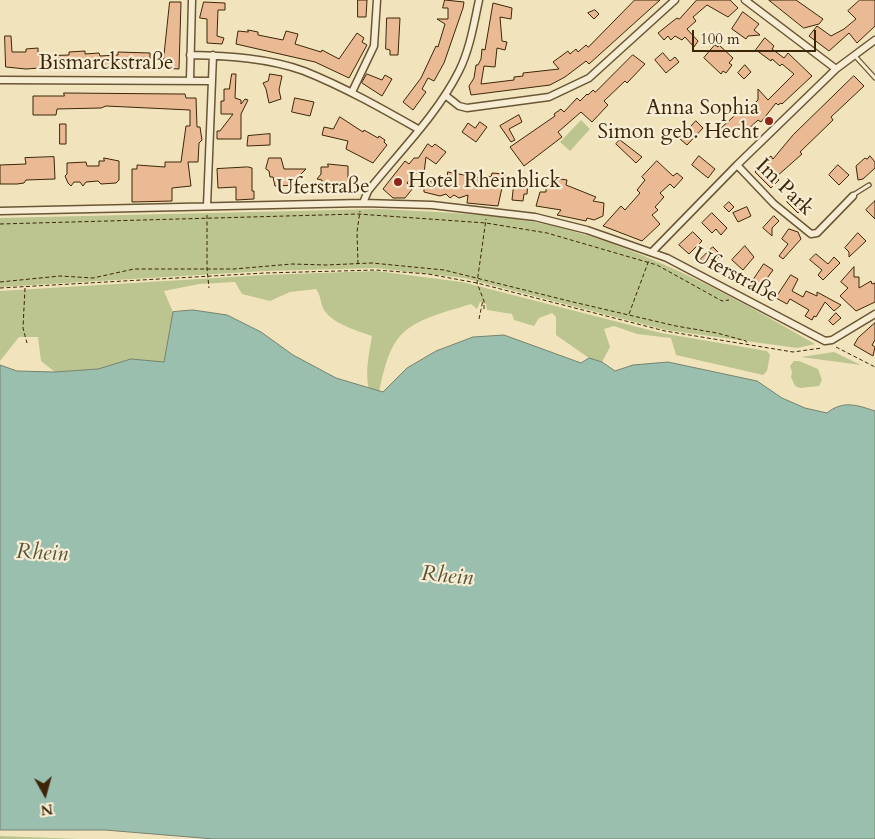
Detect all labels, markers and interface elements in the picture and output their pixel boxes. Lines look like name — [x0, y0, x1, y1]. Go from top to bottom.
scale bar — [695, 20, 819, 52]
text: 100 m — [700, 29, 740, 49]
street label: Bismarckstraße — [39, 51, 173, 77]
place label: Anna Sophia Simon geb. Hecht — [598, 96, 759, 146]
marker: Anna Sophia Simon geb. Hecht — [763, 115, 775, 127]
street label: Im Park — [750, 154, 818, 222]
place label: Hotel Rheinblick — [408, 169, 561, 195]
street label: Uferstraße — [276, 175, 370, 201]
marker: Hotel Rheinblick — [392, 176, 404, 188]
street label: Uferstraße — [688, 243, 782, 309]
water label: Rhein — [15, 539, 69, 569]
water label: Rhein — [420, 562, 474, 592]
north arrow — [20, 769, 70, 819]
text: N — [40, 799, 54, 820]

